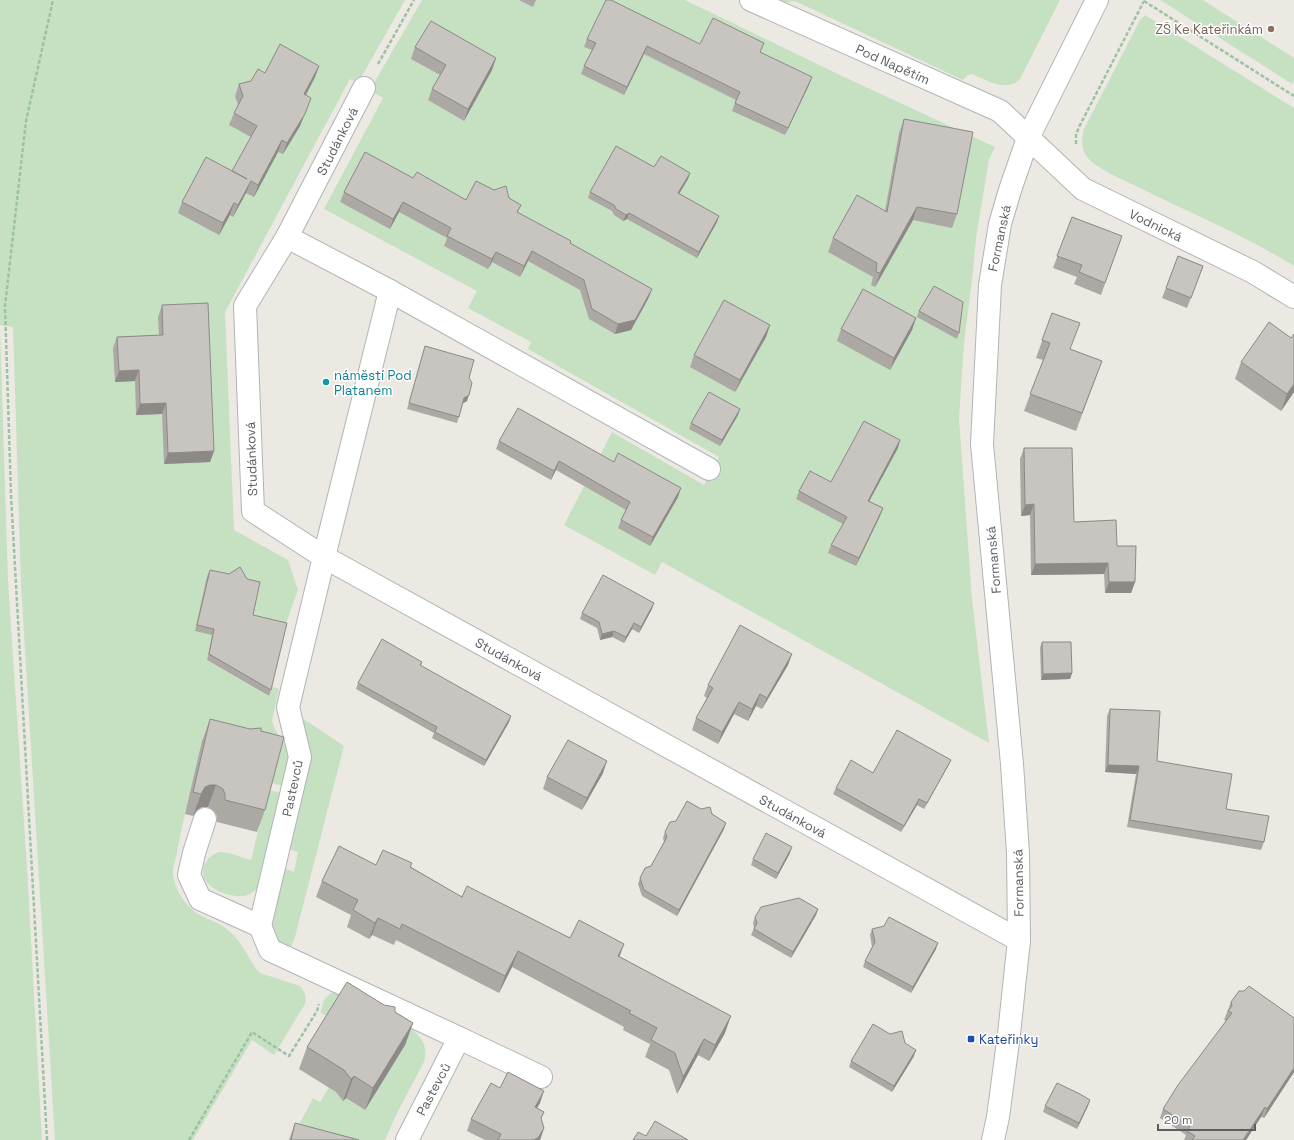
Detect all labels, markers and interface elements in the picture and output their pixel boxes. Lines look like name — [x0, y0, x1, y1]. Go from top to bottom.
place label: ZŠ Ke Kateřinkám — [1156, 21, 1263, 38]
marker: ZŠ Ke Kateřinkám — [1266, 24, 1276, 34]
street label: Pod Napětím — [853, 40, 933, 88]
street label: Studánková — [313, 104, 362, 178]
street label: Formanská — [984, 203, 1015, 273]
street label: Vodnická — [1126, 205, 1186, 246]
place label: náměstí Pod Platanem — [334, 367, 412, 399]
marker: náměstí Pod Platanem — [321, 377, 331, 387]
street label: Studánková — [242, 421, 261, 496]
street label: Formanská — [982, 525, 1005, 594]
street label: Studánková — [472, 634, 546, 685]
street label: Pastevců — [278, 758, 307, 818]
street label: Studánková — [756, 791, 830, 842]
street label: Formanská — [1009, 848, 1028, 917]
place label: Kateřinky — [979, 1031, 1038, 1048]
marker: Kateřinky — [966, 1034, 976, 1044]
street label: Pastevců — [412, 1060, 454, 1119]
scale bar — [1158, 1106, 1255, 1132]
text: 20 m — [1164, 1112, 1192, 1128]

